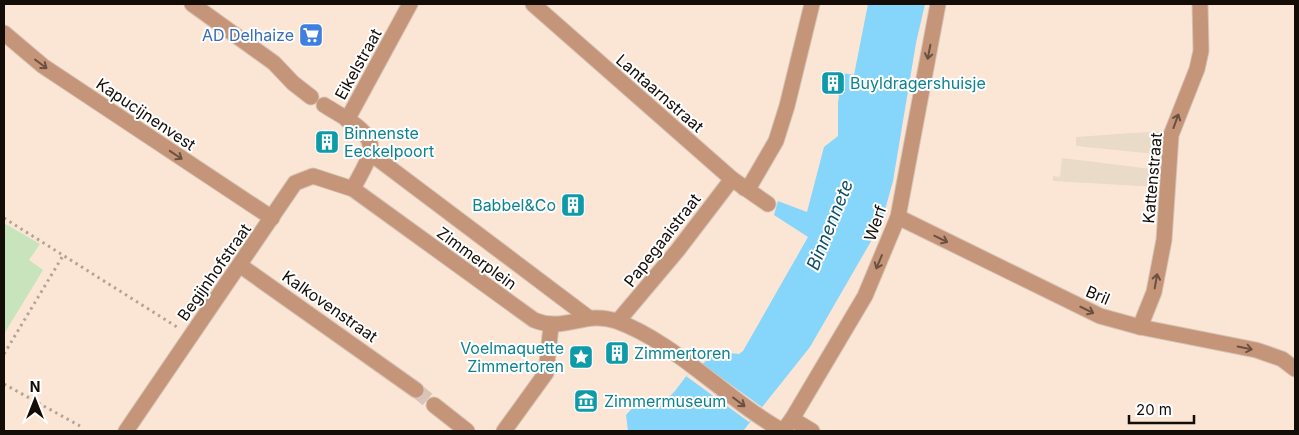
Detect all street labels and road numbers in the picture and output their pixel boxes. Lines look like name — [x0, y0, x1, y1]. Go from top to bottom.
street label: Eikelstraat — [330, 25, 386, 103]
street label: Lantaarnstraat — [612, 50, 708, 136]
street label: Kapucijnenvest — [92, 73, 200, 155]
street label: Kattenstraat — [1138, 132, 1166, 224]
street label: Papegaaistraat — [619, 189, 705, 291]
street label: Werf — [859, 202, 891, 244]
street label: Begijnhofstraat — [173, 219, 255, 325]
street label: Zimmerplein — [433, 222, 521, 294]
street label: Kalkovenstraat — [279, 266, 381, 346]
street label: Bril — [1083, 281, 1113, 309]

